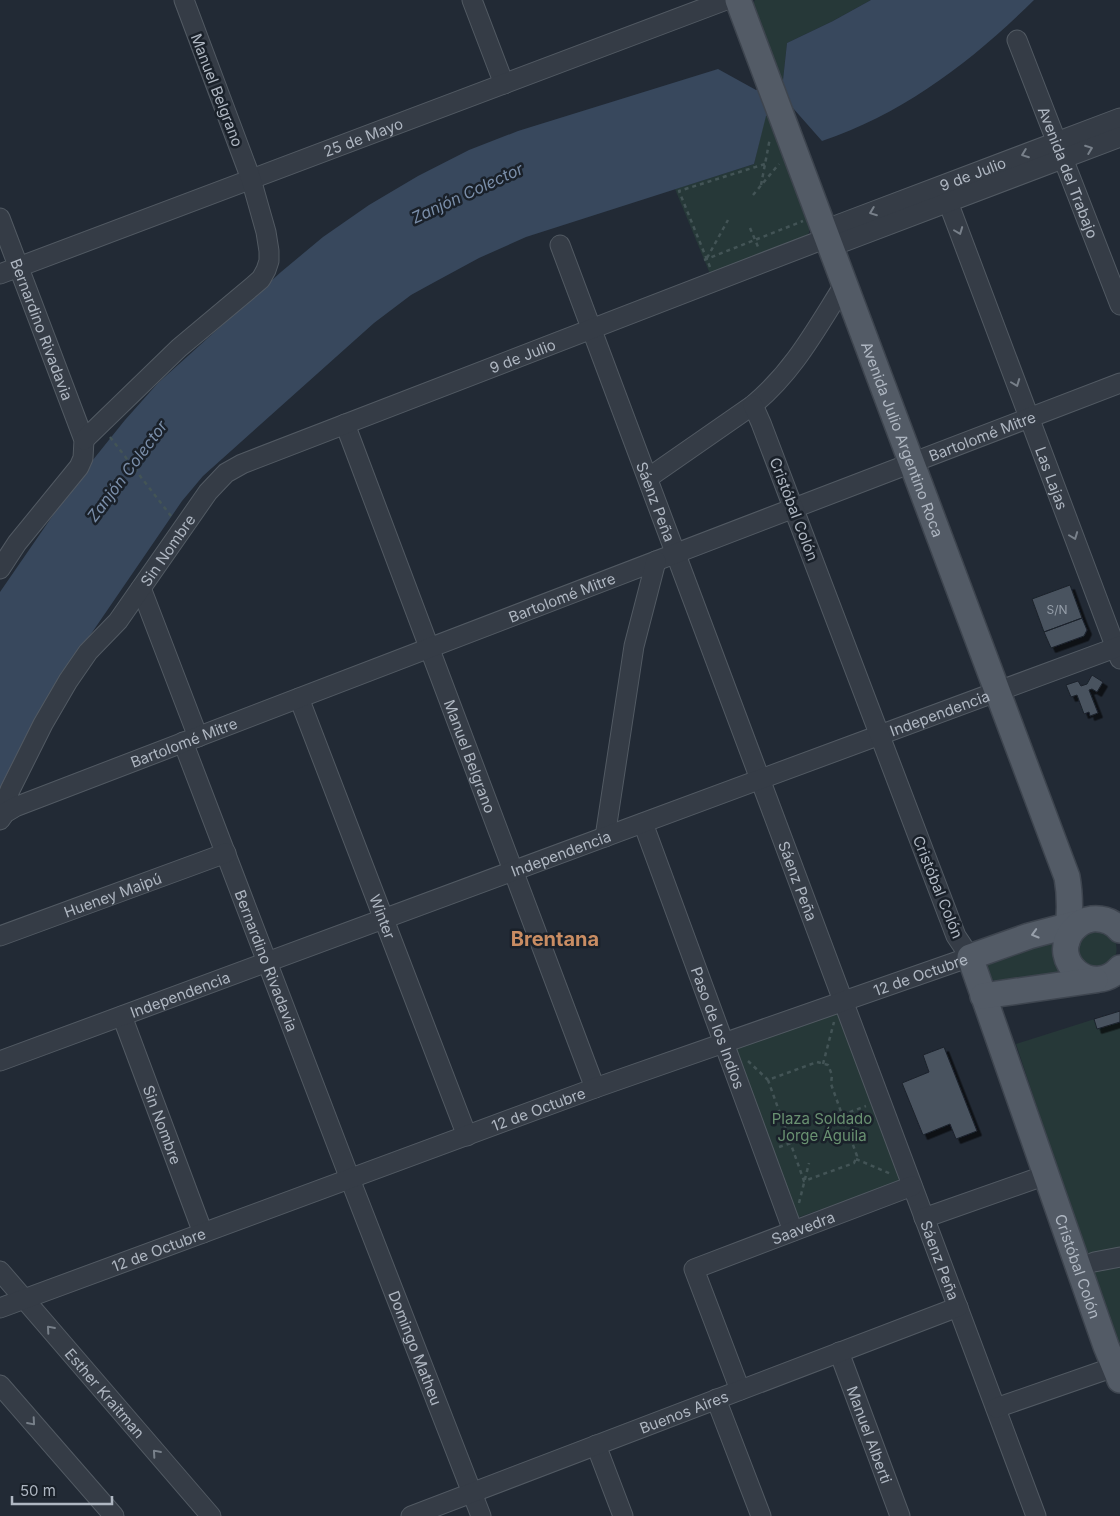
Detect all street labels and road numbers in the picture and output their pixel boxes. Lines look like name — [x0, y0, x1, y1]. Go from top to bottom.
street label: Manuel Belgrano — [187, 31, 247, 149]
street label: Avenida del Trabajo — [1034, 104, 1103, 241]
street label: 25 de Mayo — [321, 113, 405, 161]
street label: 9 de Julio — [937, 153, 1009, 195]
street label: Bernardino Rivadavia — [7, 256, 78, 403]
street label: 9 de Julio — [487, 334, 558, 377]
street label: Avenida Julio Argentino Roca — [857, 339, 948, 540]
street label: Bartolomé Mitre — [926, 407, 1038, 465]
street label: Las Lajas — [1031, 444, 1072, 512]
street label: Cristóbal Colón — [766, 455, 822, 563]
street label: Sáenz Peña — [633, 459, 680, 544]
street label: Sin Nombre — [136, 511, 199, 590]
street label: Bartolomé Mitre — [506, 568, 618, 626]
street label: Independencia — [887, 686, 992, 740]
street label: Manuel Belgrano — [440, 697, 500, 816]
street label: Bartolomé Mitre — [128, 713, 240, 771]
street label: Independencia — [508, 826, 613, 880]
street label: Cristóbal Colón — [909, 833, 967, 941]
street label: Sáenz Peña — [775, 838, 822, 923]
street label: Hueney Maipú — [61, 868, 164, 921]
street label: Bernardino Rivadavia — [231, 887, 302, 1034]
street label: Winter — [366, 891, 400, 942]
street label: 12 de Octubre — [871, 949, 970, 1000]
street label: Paso de los Indios — [687, 964, 749, 1091]
street label: Independencia — [127, 967, 233, 1021]
street label: Sin Nombre — [139, 1082, 186, 1167]
street label: 12 de Octubre — [489, 1083, 588, 1135]
street label: Saavedra — [768, 1207, 837, 1248]
street label: Cristóbal Colón — [1051, 1211, 1105, 1321]
street label: Sáenz Peña — [917, 1218, 964, 1303]
street label: 12 de Octubre — [109, 1223, 208, 1275]
street label: Domingo Matheu — [385, 1288, 446, 1408]
street label: Esther Kraitman — [61, 1344, 149, 1442]
street label: Manuel Alberti — [843, 1383, 896, 1486]
street label: Buenos Aires — [637, 1386, 731, 1437]

